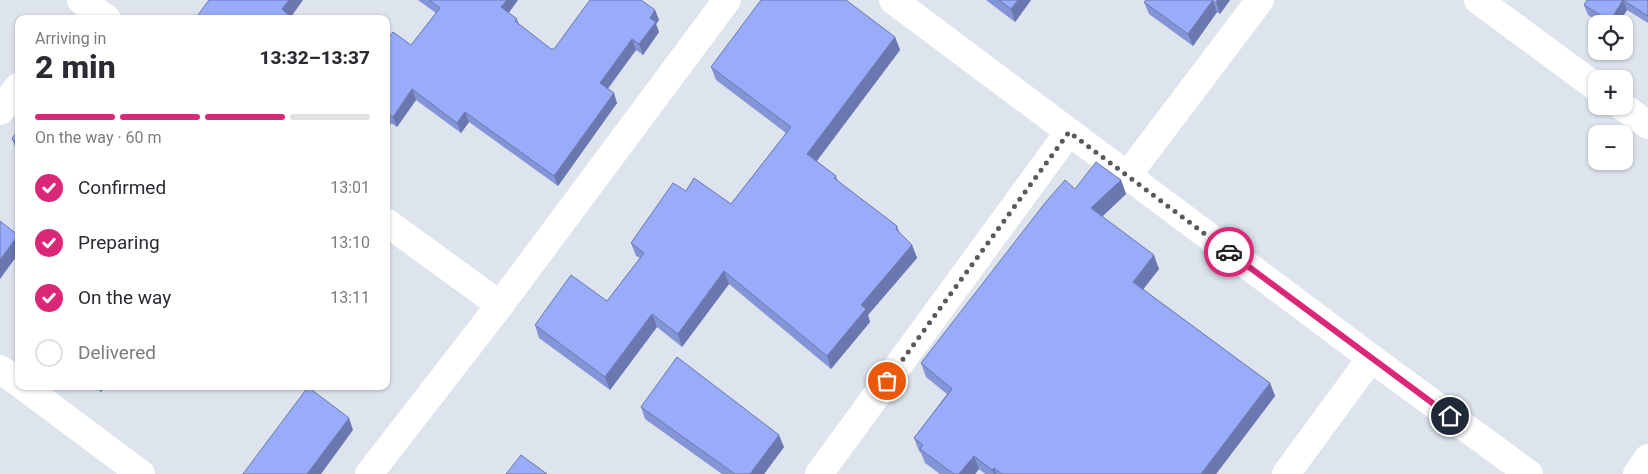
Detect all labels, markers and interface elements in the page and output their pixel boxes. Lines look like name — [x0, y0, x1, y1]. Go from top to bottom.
map controls — [1588, 15, 1633, 170]
button: locate — [1588, 15, 1633, 60]
text: Arriving in — [35, 29, 106, 48]
text: 13:32–13:37 — [259, 46, 370, 69]
text: 2 min — [35, 48, 116, 86]
button: + — [1588, 70, 1633, 115]
button: − — [1588, 125, 1633, 170]
text: On the way · 60 m — [35, 128, 162, 147]
icon: check — [35, 174, 63, 202]
text: Confirmed — [78, 176, 166, 199]
text: 13:01 — [330, 178, 370, 197]
courier — [1204, 227, 1254, 277]
icon: check — [35, 229, 63, 257]
text: Preparing — [78, 231, 160, 254]
text: 13:10 — [330, 233, 370, 252]
icon: car — [1215, 238, 1243, 266]
icon: check — [35, 284, 63, 312]
text: On the way — [78, 286, 171, 309]
text: 13:11 — [330, 288, 370, 307]
text: Delivered — [78, 341, 156, 364]
pin — [866, 360, 908, 402]
icon: bag — [873, 367, 901, 395]
pin — [1429, 395, 1471, 437]
icon: home — [1436, 402, 1464, 430]

